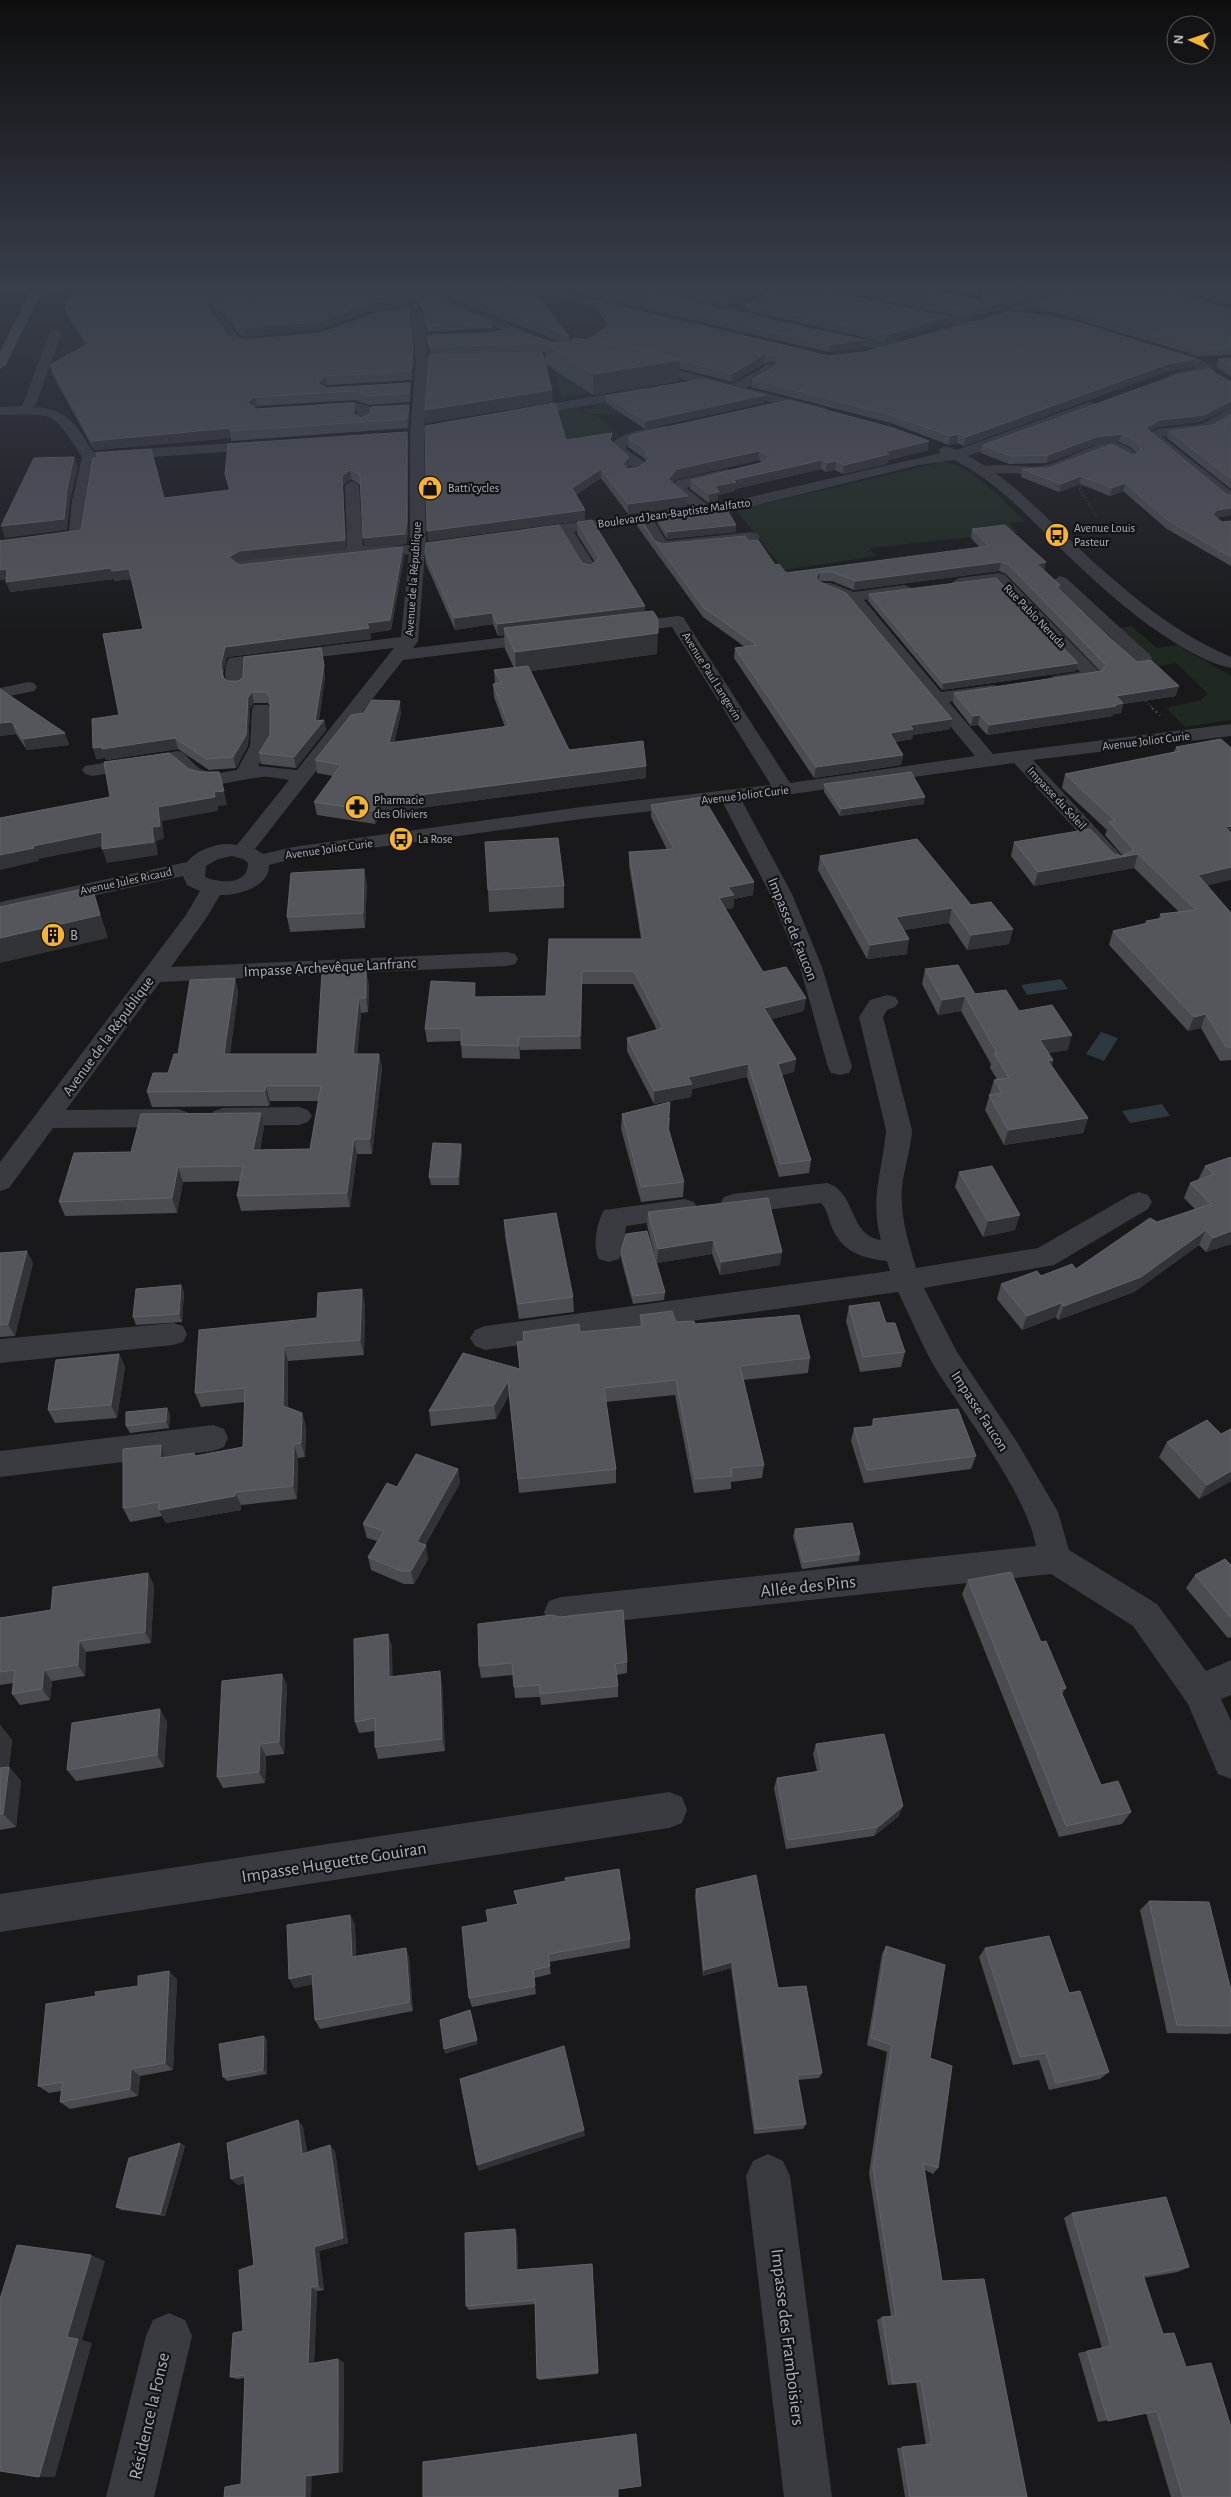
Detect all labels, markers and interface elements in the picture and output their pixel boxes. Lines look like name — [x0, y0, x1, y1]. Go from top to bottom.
north arrow — [1166, 15, 1216, 65]
text: N — [1172, 34, 1186, 45]
shop icon: Batti'cycles — [417, 475, 443, 501]
place label: Batti'cycles — [448, 482, 499, 495]
street label: Boulevard Jean-Baptiste Malfatto — [597, 496, 751, 530]
street label: Avenue de la République — [403, 521, 423, 637]
bus stop icon: Avenue Louis Pasteur — [1044, 522, 1070, 548]
place label: Avenue Louis Pasteur — [1074, 522, 1135, 548]
street label: Rue Pablo Neruda — [1002, 582, 1069, 651]
street label: Avenue Paul Langevin — [680, 630, 744, 722]
street label: Avenue Joliot Curie — [1101, 730, 1191, 752]
street label: Impasse du Soleil — [1025, 764, 1089, 832]
street label: Avenue Joliot Curie — [700, 784, 790, 806]
pharmacy icon: Pharmacie des Oliviers — [344, 794, 370, 820]
place label: Pharmacie des Oliviers — [374, 794, 427, 820]
bus stop icon: La Rose — [388, 826, 414, 852]
place label: La Rose — [418, 833, 453, 845]
street label: Avenue Joliot Curie — [284, 837, 374, 861]
street label: Avenue Jules Ricaud — [79, 865, 173, 897]
street label: Impasse de Faucon — [765, 876, 820, 983]
building icon: B — [40, 922, 66, 948]
place label: B — [70, 928, 78, 943]
street label: Impasse Archevêque Lanfranc — [243, 955, 417, 980]
street label: Avenue de la République — [60, 974, 157, 1099]
street label: Impasse Faucon — [948, 1368, 1011, 1454]
street label: Allée des Pins — [760, 1573, 857, 1601]
street label: Impasse Huguette Gouiran — [240, 1839, 428, 1887]
street label: Impasse des Framboisiers — [767, 2248, 807, 2427]
street label: Résidence la Fonse — [127, 2351, 173, 2481]

